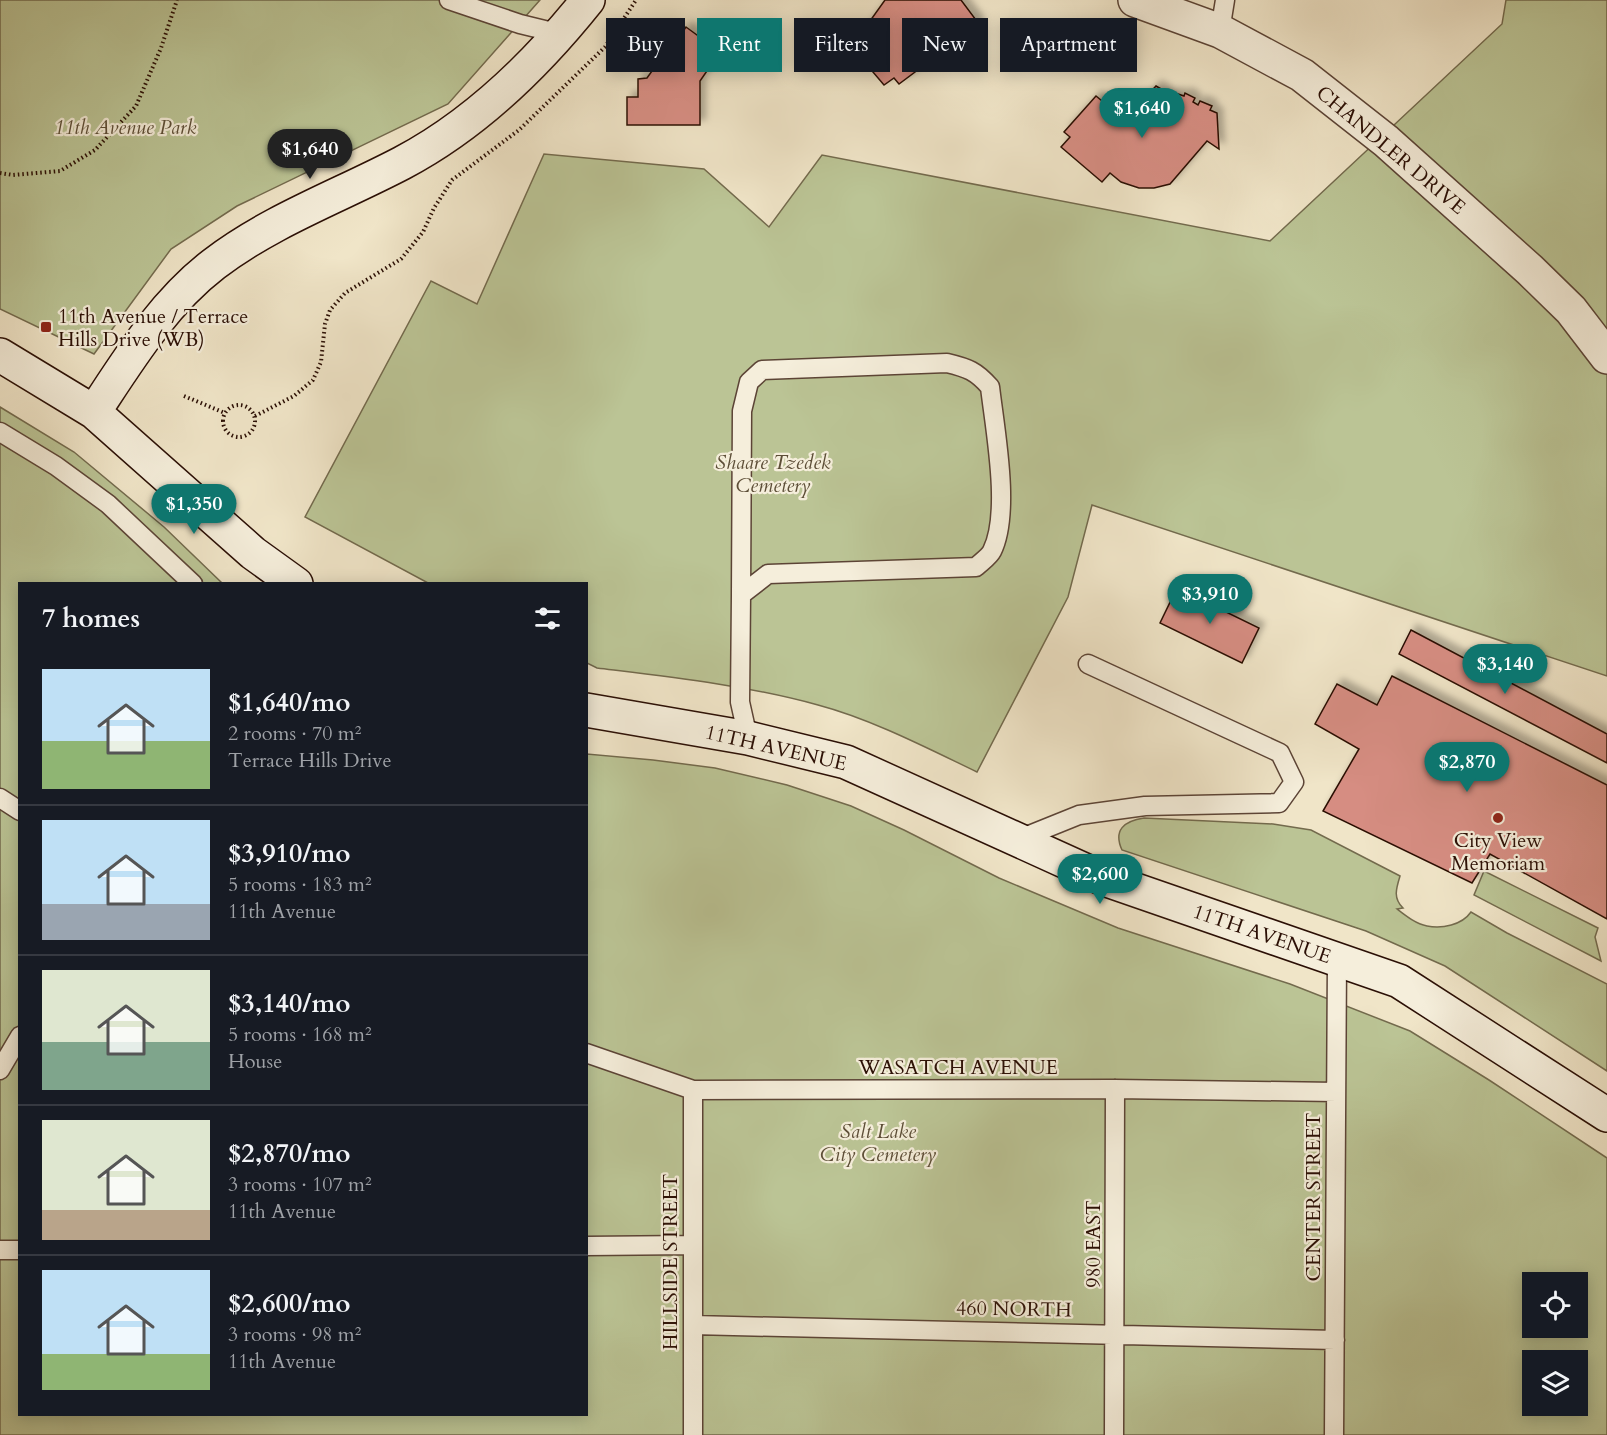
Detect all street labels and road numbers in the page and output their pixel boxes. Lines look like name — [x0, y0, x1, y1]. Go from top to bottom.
street label: CHANDLER DRIVE — [1311, 79, 1471, 221]
street label: 11TH AVENUE — [703, 719, 849, 777]
street label: 11TH AVENUE — [1189, 898, 1335, 970]
street label: WASATCH AVENUE — [857, 1054, 1058, 1081]
street label: CENTER STREET — [1300, 1112, 1327, 1281]
street label: HILLSIDE STREET — [657, 1173, 684, 1350]
street label: 980 EAST — [1080, 1200, 1107, 1288]
street label: 460 NORTH — [956, 1294, 1072, 1324]

